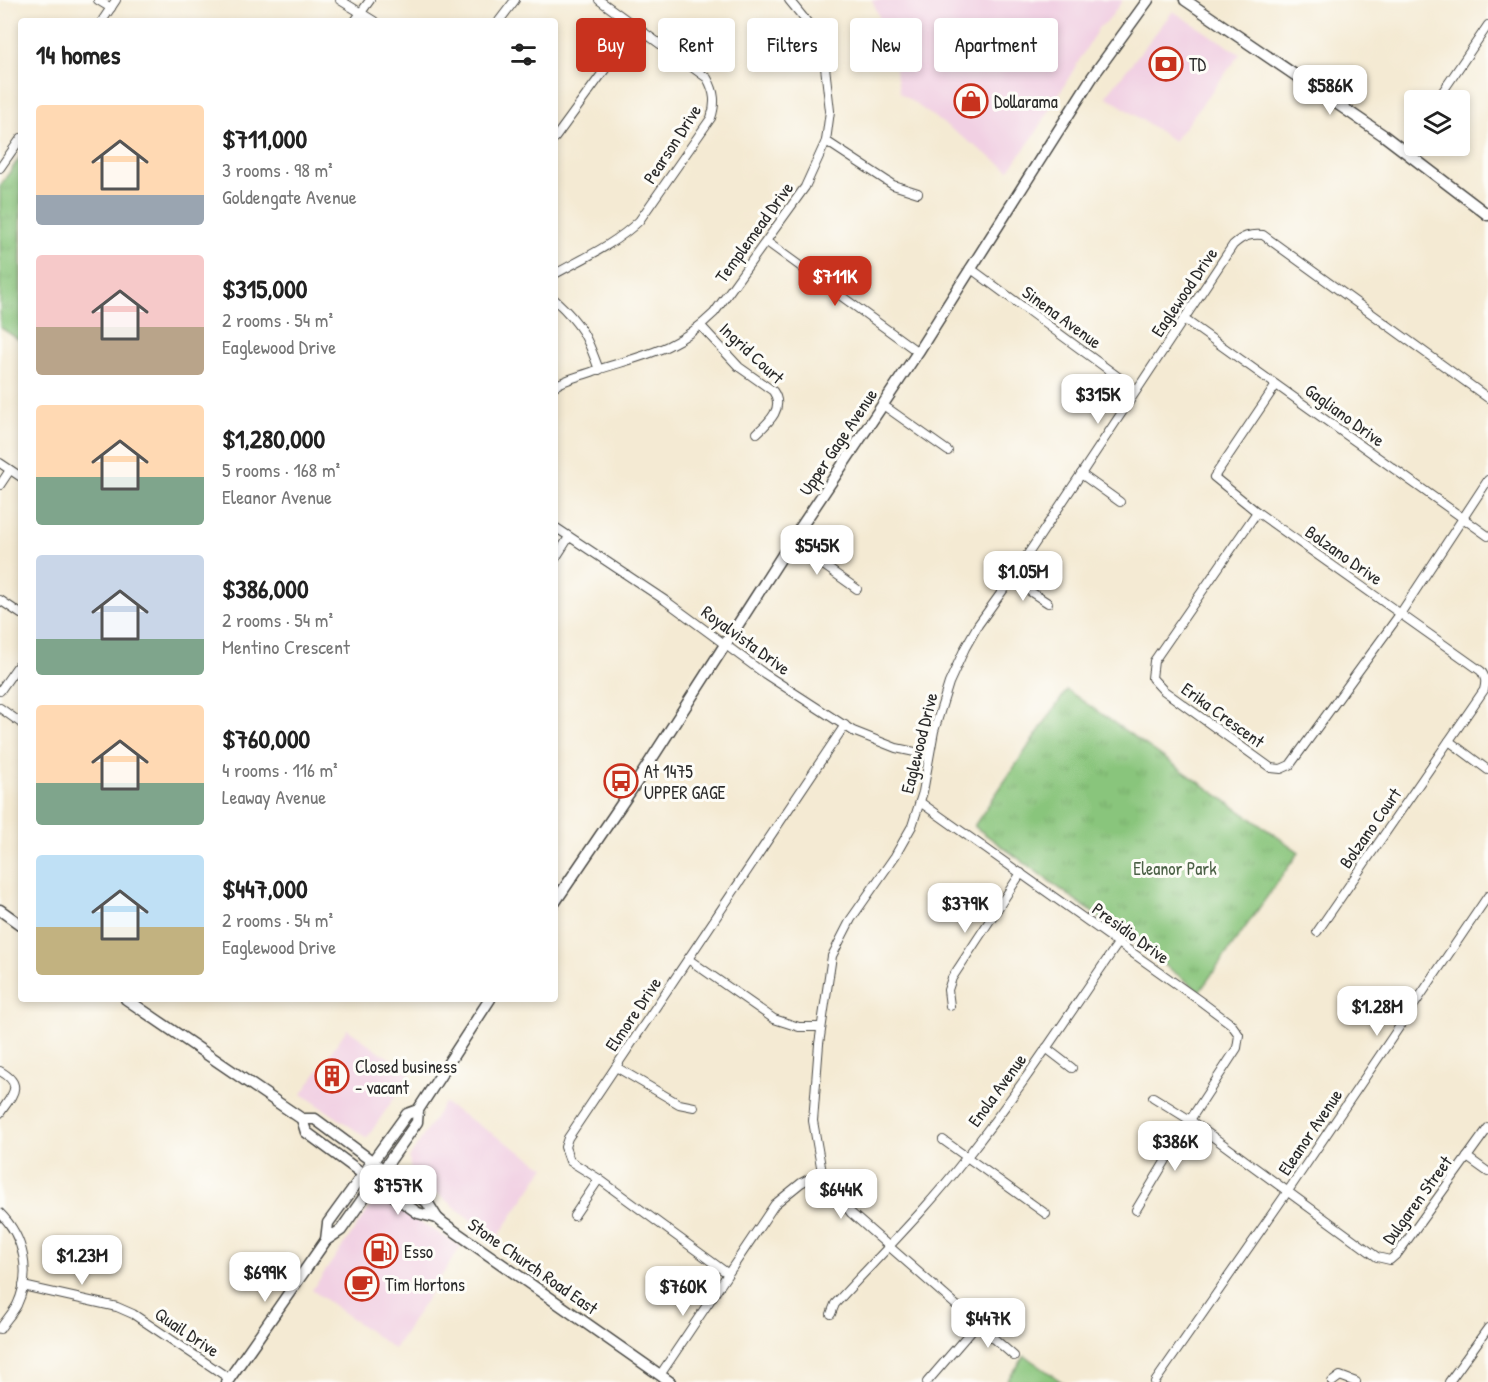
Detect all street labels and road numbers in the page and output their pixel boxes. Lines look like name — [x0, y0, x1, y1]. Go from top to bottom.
street label: Pearson Drive — [637, 99, 707, 189]
street label: Templemead Drive — [709, 177, 799, 287]
street label: Eaglewood Drive — [1145, 242, 1223, 342]
street label: Sinena Avenue — [1017, 280, 1107, 354]
street label: Ingrid Court — [714, 317, 790, 390]
street label: Gagliano Drive — [1300, 378, 1390, 452]
street label: Upper Gage Avenue — [793, 384, 883, 500]
street label: Bolzano Drive — [1300, 519, 1388, 591]
street label: Royalvista Drive — [696, 599, 796, 681]
street label: Erika Crescent — [1176, 676, 1270, 754]
street label: Eaglewood Drive — [894, 690, 944, 796]
street label: Bolzano Court — [1333, 782, 1407, 873]
street label: Presidio Drive — [1087, 896, 1175, 970]
street label: Elmore Drive — [599, 972, 667, 1056]
street label: Enola Avenue — [962, 1048, 1032, 1132]
street label: Eleanor Avenue — [1272, 1084, 1348, 1180]
street label: Dulgaren Street — [1376, 1150, 1458, 1249]
street label: Stone Church Road East — [463, 1212, 604, 1321]
street label: Quail Drive — [150, 1301, 224, 1363]

